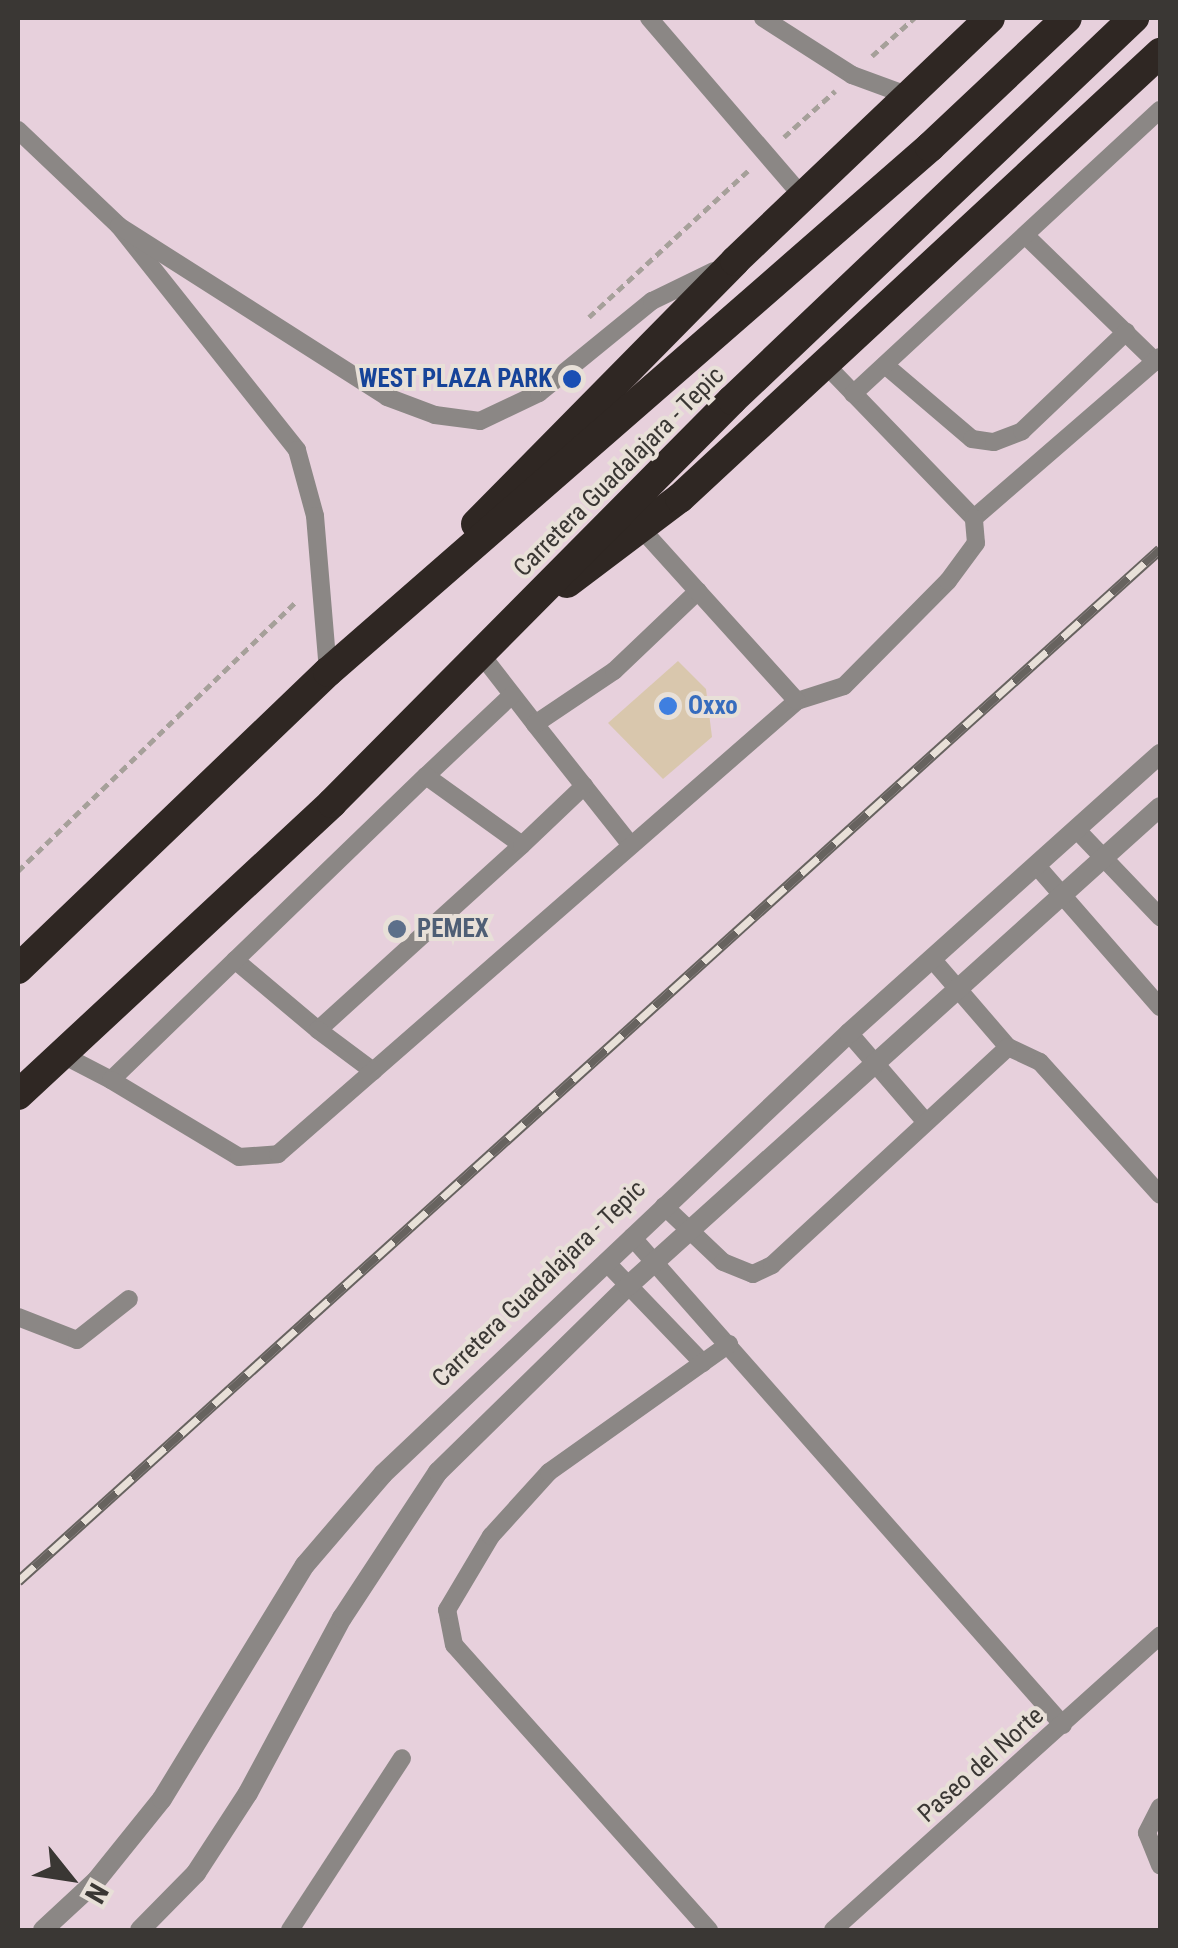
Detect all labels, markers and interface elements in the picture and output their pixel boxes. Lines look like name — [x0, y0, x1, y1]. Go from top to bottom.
street label: Carretera Guadalajara - Tepic — [508, 361, 730, 583]
place label: WEST PLAZA PARK — [358, 364, 552, 394]
marker: WEST PLAZA PARK — [561, 368, 583, 390]
place label: Oxxo — [688, 691, 738, 721]
marker: Oxxo — [657, 695, 679, 717]
place label: PEMEX — [417, 914, 489, 944]
marker: PEMEX — [386, 918, 408, 940]
street label: Carretera Guadalajara - Tepic — [426, 1174, 652, 1394]
street label: Paseo del Norte — [912, 1701, 1050, 1829]
north arrow — [20, 1828, 120, 1928]
text: N — [78, 1878, 115, 1909]

